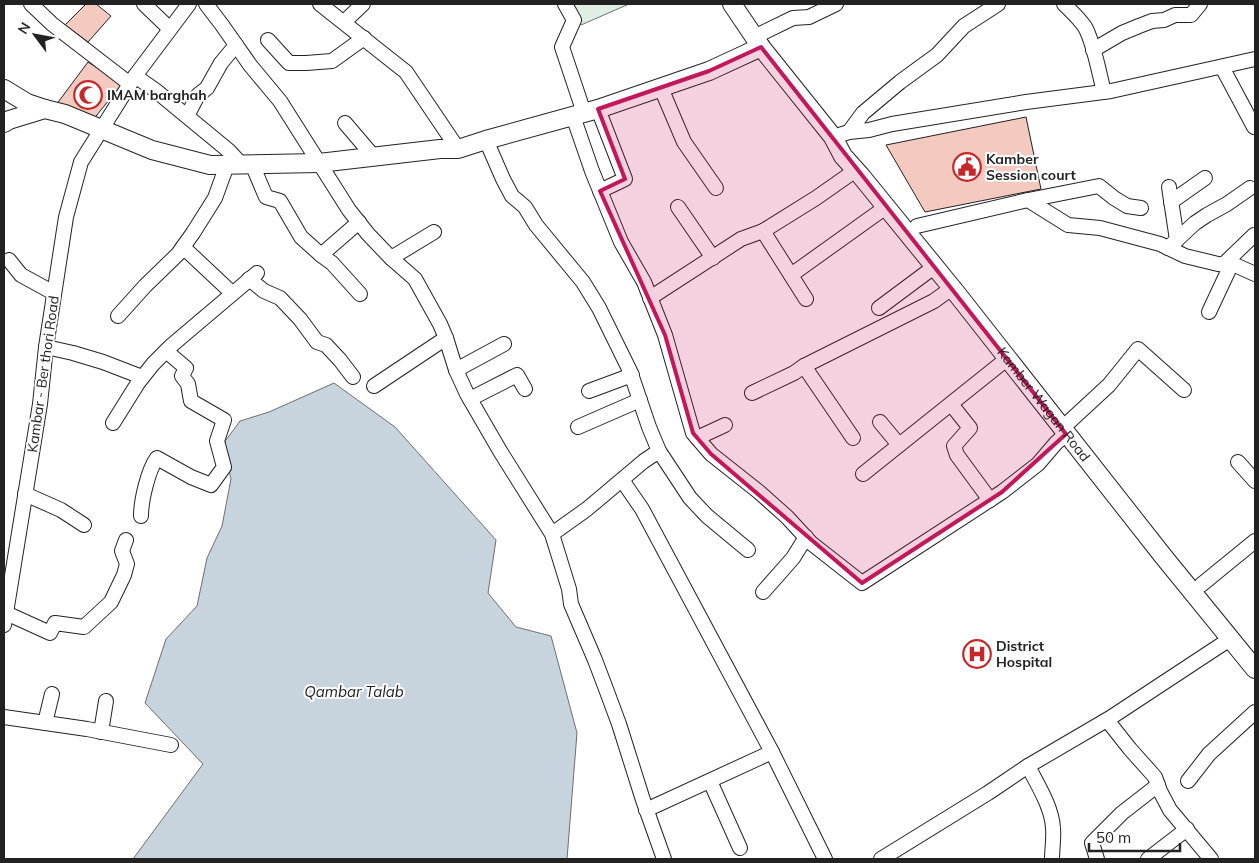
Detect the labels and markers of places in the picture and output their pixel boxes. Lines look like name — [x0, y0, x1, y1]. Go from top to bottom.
mosque icon: IMAM barghah — [73, 80, 103, 110]
place label: IMAM barghah — [107, 86, 207, 104]
place label: Kamber Session court — [986, 150, 1076, 184]
public building icon: Kamber Session court — [952, 152, 982, 182]
place label: District Hospital — [996, 637, 1052, 671]
hospital icon: District Hospital — [962, 639, 992, 669]

